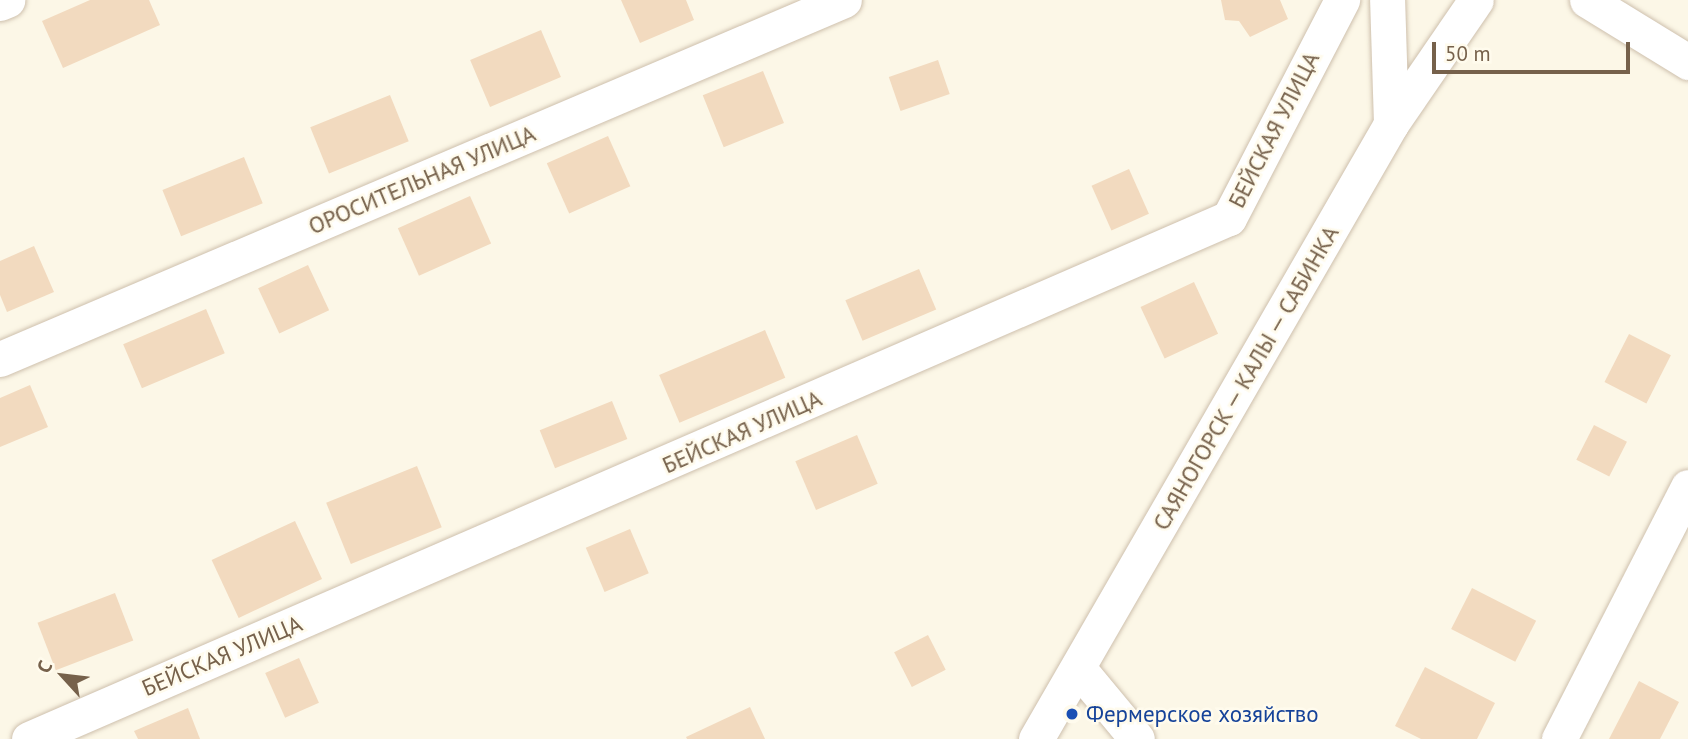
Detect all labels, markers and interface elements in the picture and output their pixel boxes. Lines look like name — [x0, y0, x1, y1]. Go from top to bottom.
scale bar — [1436, 28, 1634, 72]
text: 50 m — [1445, 40, 1491, 67]
street label: БЕЙСКАЯ УЛИЦА — [1223, 47, 1325, 213]
street label: ОРОСИТЕЛЬНАЯ УЛИЦА — [304, 120, 540, 240]
street label: САЯНОГОРСК — КАЛЫ — САБИНКА — [1146, 218, 1346, 538]
street label: БЕЙСКАЯ УЛИЦА — [658, 384, 826, 480]
street label: БЕЙСКАЯ УЛИЦА — [138, 610, 306, 702]
north arrow — [28, 641, 98, 711]
text: С — [31, 656, 57, 677]
place label: Фермерское хозяйство — [1086, 700, 1319, 728]
marker: Фермерское хозяйство — [1064, 706, 1080, 722]

